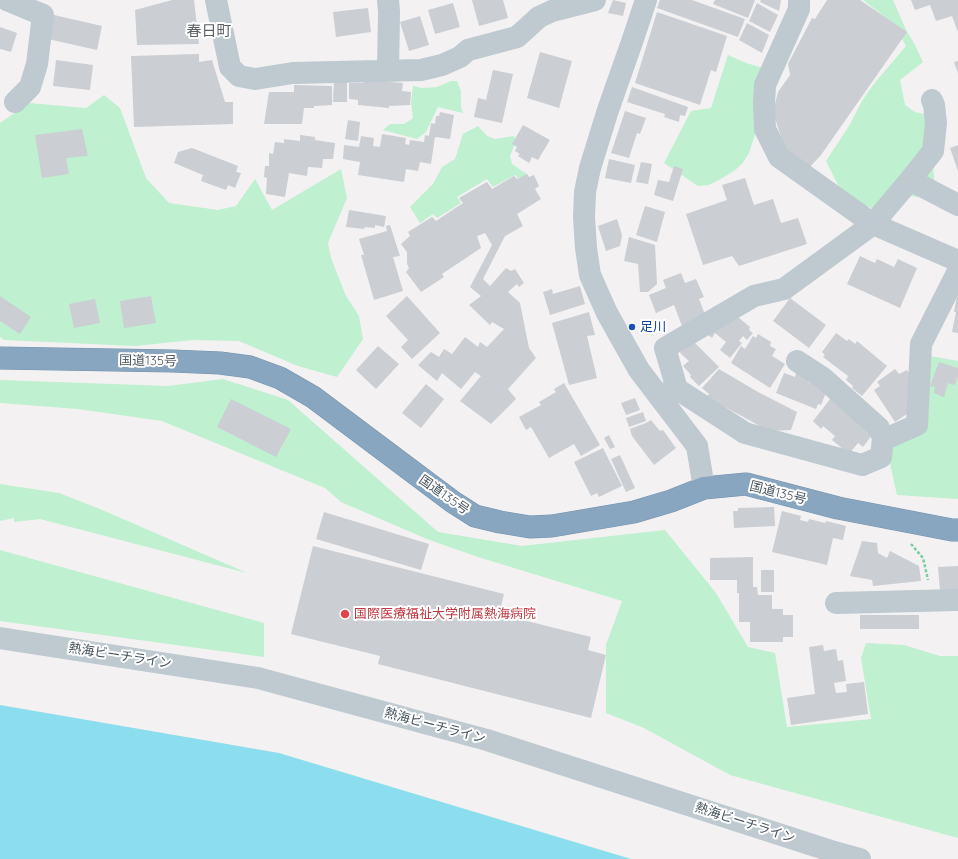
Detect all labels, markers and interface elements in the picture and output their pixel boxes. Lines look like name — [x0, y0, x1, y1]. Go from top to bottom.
district label: 春日町 — [187, 22, 231, 40]
place label: 足川 — [640, 319, 666, 335]
marker: 足川 — [627, 322, 637, 332]
street label: 国道135号 — [119, 353, 177, 369]
street label: 国道135号 — [416, 472, 472, 518]
street label: 国道135号 — [748, 478, 808, 508]
place label: 国際医療福祉大学附属熱海病院 — [354, 606, 536, 622]
marker: 国際医療福祉大学附属熱海病院 — [339, 608, 351, 620]
street label: 熱海ビーチライン — [67, 640, 173, 672]
street label: 熱海ビーチライン — [383, 705, 487, 747]
street label: 熱海ビーチライン — [693, 800, 797, 846]

